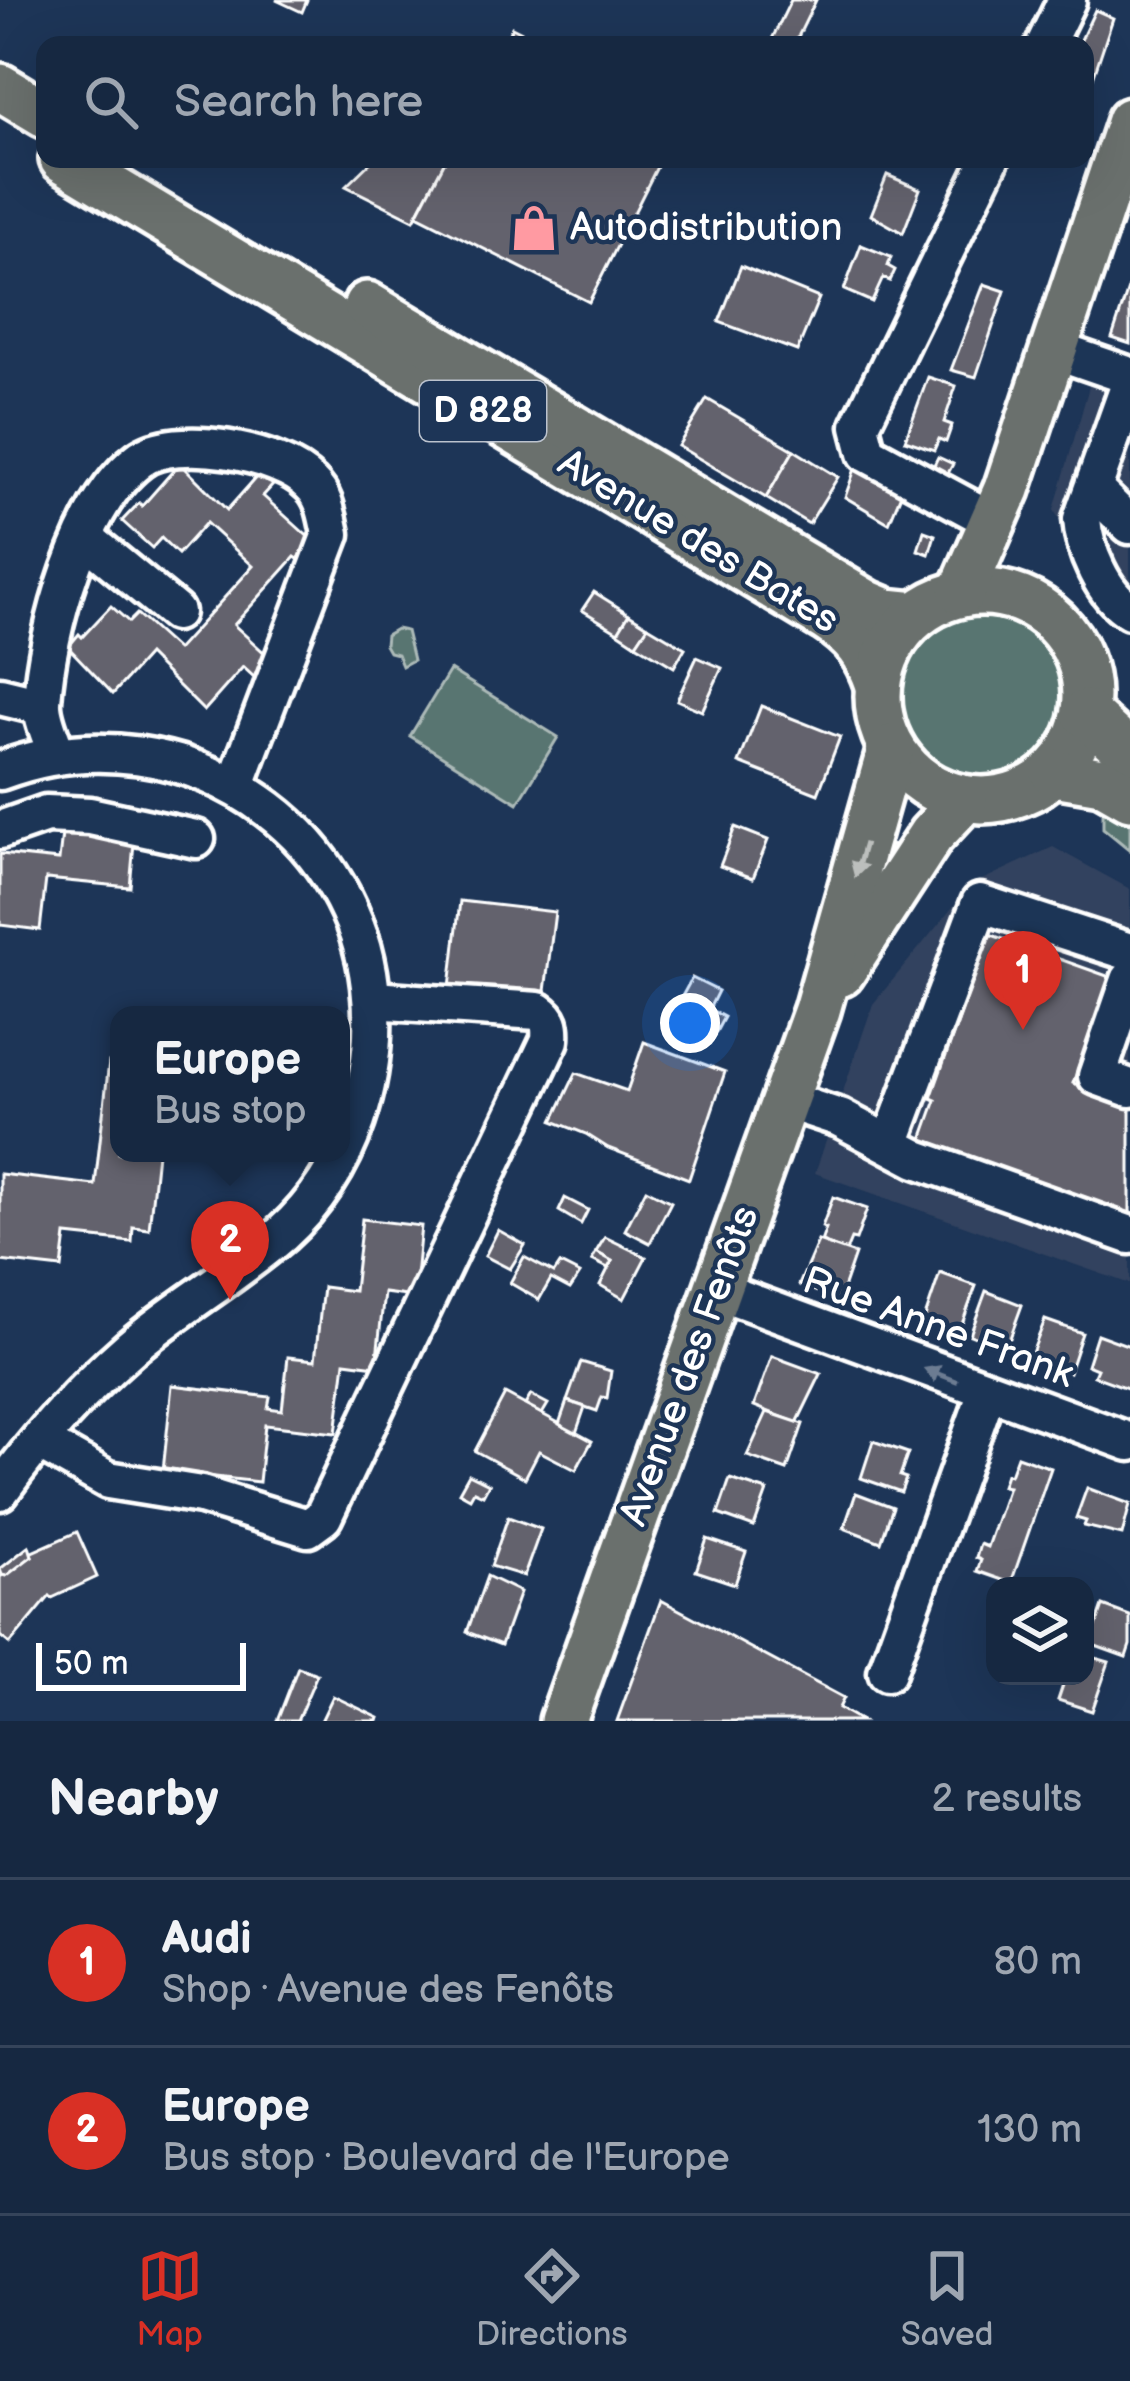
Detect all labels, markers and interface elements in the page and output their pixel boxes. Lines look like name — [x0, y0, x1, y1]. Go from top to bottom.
search box — [36, 36, 1094, 168]
icon: search — [78, 69, 144, 135]
text: Search here — [174, 75, 423, 130]
shop icon: Autodistribution — [509, 203, 559, 253]
place label: Autodistribution — [570, 205, 843, 252]
road number: D 828 — [420, 381, 546, 441]
street label: Avenue des Bates — [549, 440, 847, 644]
one-way arrow — [849, 842, 868, 879]
pin: 1 — [984, 931, 1062, 1030]
your location — [660, 993, 720, 1053]
popup — [110, 1006, 350, 1162]
text: Europe — [153, 1033, 301, 1088]
text: Bus stop — [153, 1088, 307, 1135]
street label: Avenue des Fenôts — [610, 1200, 770, 1532]
pin: 2 — [191, 1201, 269, 1300]
street label: Rue Anne Frank — [796, 1257, 1080, 1399]
one-way arrow — [922, 1365, 958, 1383]
map controls — [986, 1577, 1094, 1685]
button: layers — [986, 1577, 1094, 1685]
scale bar — [36, 1637, 246, 1690]
text: 50 m — [54, 1644, 129, 1684]
text: Nearby — [48, 1769, 219, 1830]
text: 2 results — [931, 1776, 1082, 1823]
text: Audi — [162, 1912, 252, 1967]
text: 1 — [79, 1939, 95, 1986]
text: 80 m — [994, 1939, 1082, 1986]
text: Shop · Avenue des Fenôts — [162, 1967, 614, 2014]
text: Europe — [162, 2080, 310, 2135]
text: 2 — [75, 2107, 99, 2154]
text: 130 m — [977, 2107, 1082, 2154]
text: Bus stop · Boulevard de l'Europe — [162, 2135, 730, 2182]
tab: Map — [137, 2243, 203, 2355]
tab: Directions — [476, 2243, 628, 2355]
tab: Saved — [901, 2243, 993, 2355]

